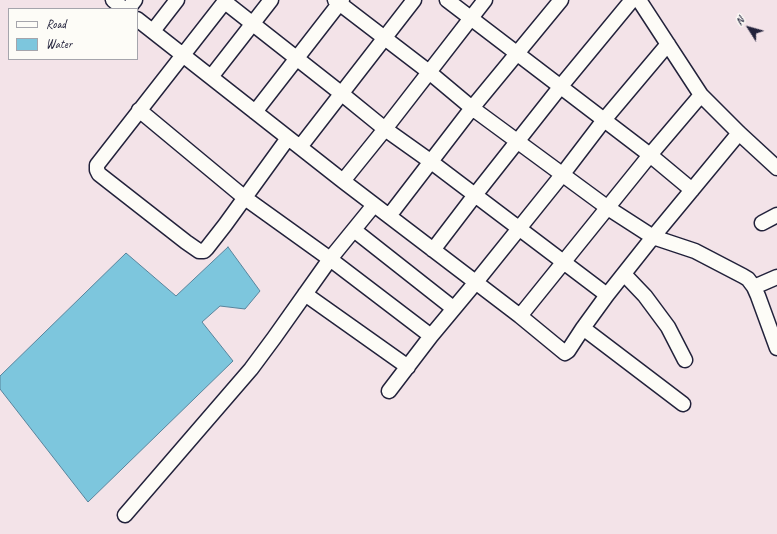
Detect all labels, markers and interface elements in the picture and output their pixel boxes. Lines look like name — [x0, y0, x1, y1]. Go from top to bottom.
legend — [8, 8, 138, 60]
north arrow — [729, 8, 769, 48]
text: N — [732, 14, 747, 28]
text: Road — [46, 16, 66, 32]
text: Water — [46, 36, 72, 52]

